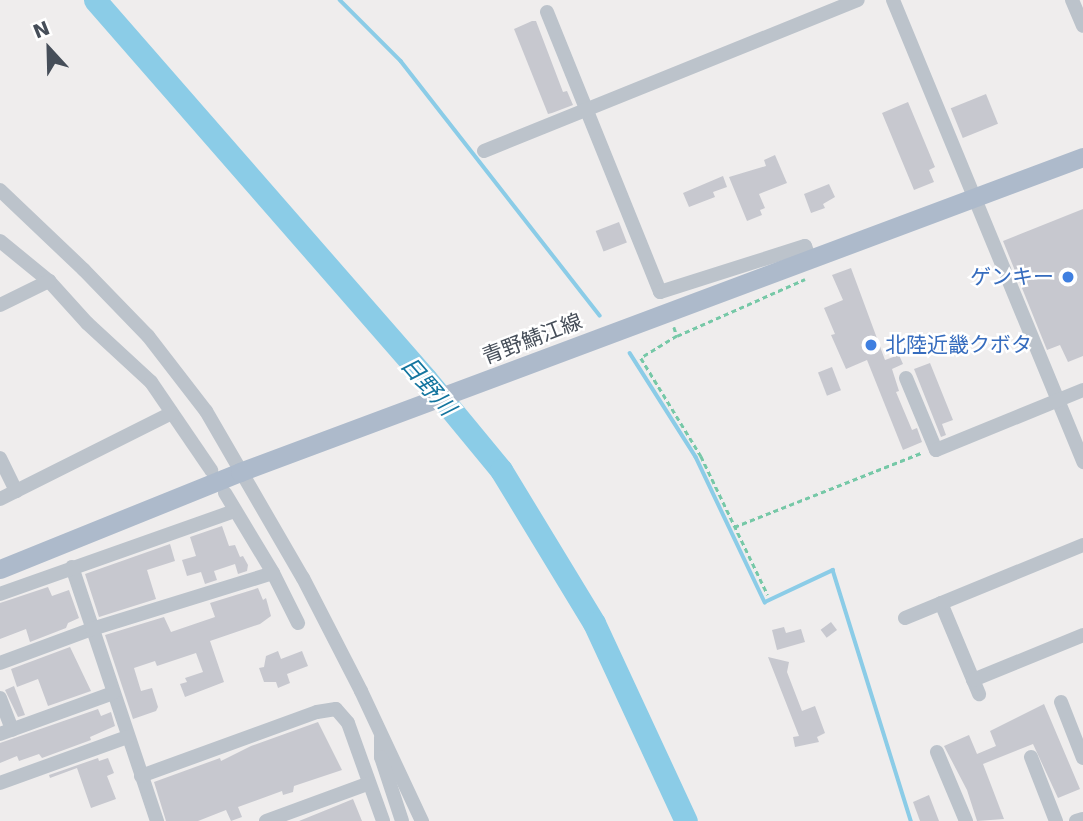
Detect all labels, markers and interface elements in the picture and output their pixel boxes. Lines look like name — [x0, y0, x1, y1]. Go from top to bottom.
north arrow — [14, 14, 84, 84]
text: N — [30, 16, 53, 43]
place label: ゲンキー — [970, 264, 1054, 290]
marker: ゲンキー — [1060, 269, 1076, 285]
street label: 青野鯖江線 — [478, 308, 586, 370]
place label: 北陸近畿クボタ — [885, 332, 1032, 358]
marker: 北陸近畿クボタ — [863, 337, 879, 353]
water label: 日野川 — [395, 351, 461, 421]

